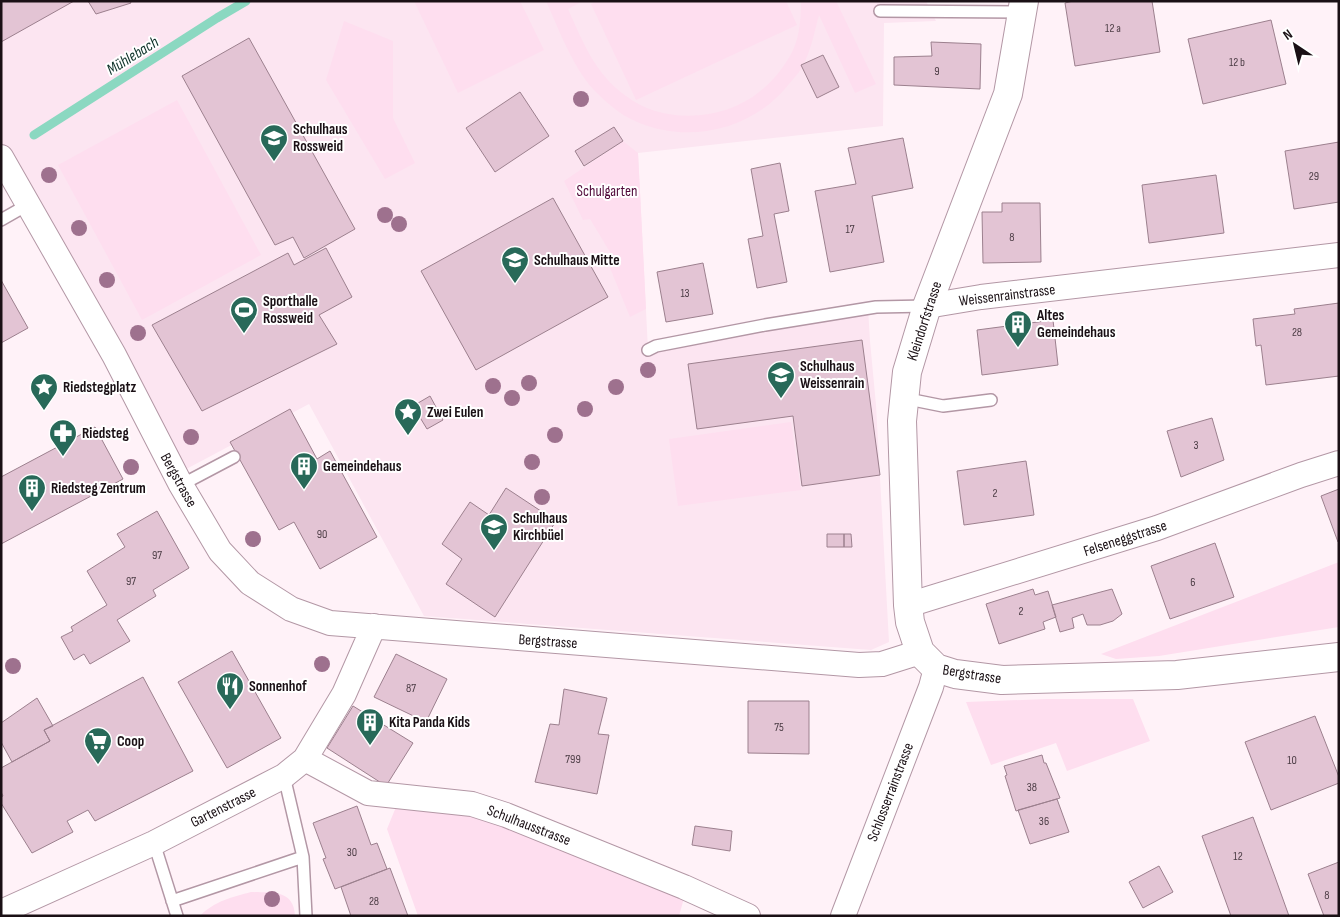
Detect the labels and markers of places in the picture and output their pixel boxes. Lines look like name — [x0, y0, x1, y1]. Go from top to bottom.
place label: Schulhaus Rossweid — [293, 120, 348, 156]
school or university icon: Schulhaus Rossweid — [259, 123, 289, 162]
school or university icon: Schulhaus Mitte — [500, 245, 530, 284]
place label: Schulhaus Mitte — [534, 251, 620, 270]
place label: Sporthalle Rossweid — [263, 292, 318, 328]
sports icon: Sporthalle Rossweid — [229, 295, 259, 334]
place label: Altes Gemeindehaus — [1036, 306, 1116, 342]
building icon: Altes Gemeindehaus — [1003, 309, 1033, 348]
place label: Schulhaus Weissenrain — [800, 357, 864, 393]
school or university icon: Schulhaus Weissenrain — [766, 360, 796, 399]
place icon: Riedstegplatz — [29, 372, 59, 411]
place label: Riedstegplatz — [63, 378, 136, 397]
place icon: Zwei Eulen — [393, 397, 423, 436]
place label: Zwei Eulen — [427, 403, 483, 422]
pharmacy icon: Riedsteg — [48, 418, 78, 457]
place label: Riedsteg — [82, 424, 129, 443]
building icon: Gemeindehaus — [289, 451, 319, 490]
place label: Gemeindehaus — [323, 457, 402, 476]
building icon: Riedsteg Zentrum — [17, 473, 47, 512]
place label: Riedsteg Zentrum — [51, 479, 146, 498]
place label: Schulhaus Kirchbüel — [513, 509, 568, 545]
school or university icon: Schulhaus Kirchbüel — [479, 512, 509, 551]
restaurant icon: Sonnenhof — [215, 671, 245, 710]
place label: Sonnenhof — [249, 677, 307, 696]
building icon: Kita Panda Kids — [355, 707, 385, 746]
place label: Kita Panda Kids — [389, 713, 470, 732]
supermarket icon: Coop — [83, 726, 113, 765]
place label: Coop — [117, 732, 144, 751]

